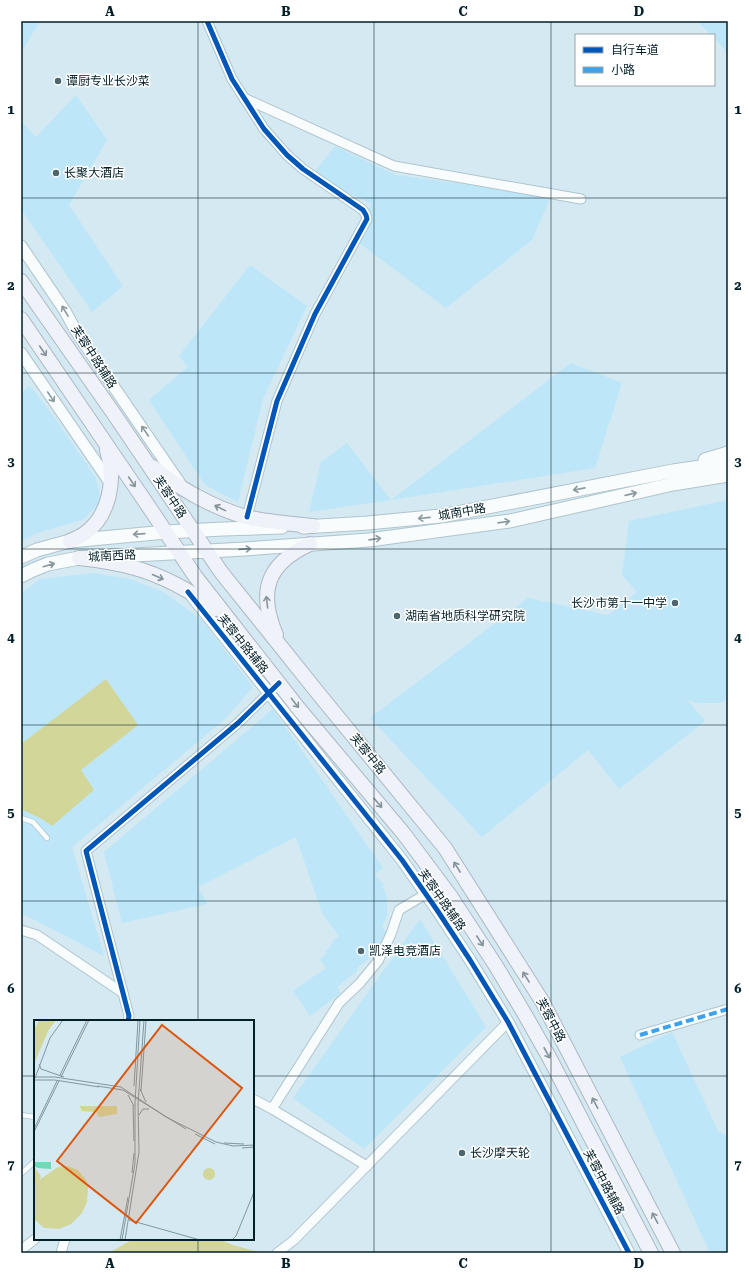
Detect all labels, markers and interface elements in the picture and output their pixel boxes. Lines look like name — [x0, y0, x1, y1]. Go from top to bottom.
text: A — [105, 4, 115, 19]
text: B — [281, 4, 291, 19]
text: C — [458, 4, 468, 19]
text: D — [634, 4, 644, 19]
legend — [575, 34, 715, 86]
text: 自行车道 — [611, 43, 659, 57]
text: 小路 — [611, 63, 635, 77]
place label: 谭厨专业长沙菜 — [66, 74, 150, 88]
marker: 谭厨专业长沙菜 — [53, 76, 63, 86]
text: 1 — [7, 102, 15, 117]
text: 1 — [734, 102, 742, 117]
place label: 长聚大酒店 — [64, 166, 124, 180]
marker: 长聚大酒店 — [51, 168, 61, 178]
text: 2 — [7, 278, 15, 293]
text: 2 — [734, 278, 742, 293]
one-way arrow — [61, 305, 69, 317]
street label: 芙蓉中路辅路 — [69, 323, 119, 391]
one-way arrow — [39, 345, 47, 356]
one-way arrow — [47, 391, 55, 402]
one-way arrow — [141, 426, 149, 437]
text: 3 — [7, 454, 15, 469]
text: 3 — [734, 454, 742, 469]
street label: 芙蓉中路 — [151, 473, 189, 521]
one-way arrow — [128, 476, 136, 487]
one-way arrow — [573, 486, 586, 494]
one-way arrow — [624, 489, 637, 497]
street label: 城南中路 — [437, 501, 487, 523]
one-way arrow — [215, 503, 227, 511]
one-way arrow — [418, 514, 431, 522]
one-way arrow — [497, 518, 510, 526]
one-way arrow — [133, 531, 146, 538]
one-way arrow — [368, 536, 381, 543]
one-way arrow — [238, 546, 251, 553]
street label: 城南西路 — [88, 548, 136, 564]
one-way arrow — [43, 560, 56, 568]
one-way arrow — [151, 574, 163, 581]
one-way arrow — [264, 596, 271, 609]
place label: 长沙市第十一中学 — [571, 596, 667, 610]
marker: 长沙市第十一中学 — [670, 598, 680, 608]
place label: 湖南省地质科学研究院 — [405, 609, 525, 623]
marker: 湖南省地质科学研究院 — [392, 611, 402, 621]
street label: 芙蓉中路辅路 — [215, 612, 271, 676]
text: 4 — [7, 630, 15, 645]
text: 4 — [734, 630, 742, 645]
one-way arrow — [290, 698, 299, 709]
street label: 芙蓉中路 — [347, 731, 389, 777]
one-way arrow — [374, 797, 383, 808]
text: 5 — [7, 805, 15, 820]
text: 5 — [734, 805, 742, 820]
one-way arrow — [453, 861, 461, 872]
street label: 芙蓉中路辅路 — [416, 866, 468, 934]
one-way arrow — [476, 935, 484, 946]
place label: 凯泽电竞酒店 — [369, 944, 441, 958]
marker: 凯泽电竞酒店 — [356, 946, 366, 956]
one-way arrow — [522, 971, 530, 982]
text: 6 — [7, 981, 15, 996]
text: 6 — [734, 981, 742, 996]
street label: 芙蓉中路 — [534, 996, 568, 1044]
inset map — [34, 1020, 254, 1240]
one-way arrow — [543, 1047, 551, 1059]
one-way arrow — [591, 1097, 598, 1109]
place label: 长沙摩天轮 — [470, 1146, 530, 1160]
street label: 芙蓉中路辅路 — [581, 1147, 627, 1217]
marker: 长沙摩天轮 — [457, 1148, 467, 1158]
text: 7 — [7, 1157, 15, 1172]
text: 7 — [734, 1157, 742, 1172]
one-way arrow — [651, 1213, 658, 1225]
text: A — [105, 1256, 115, 1271]
text: B — [281, 1256, 291, 1271]
text: C — [458, 1256, 468, 1271]
text: D — [634, 1256, 644, 1271]

